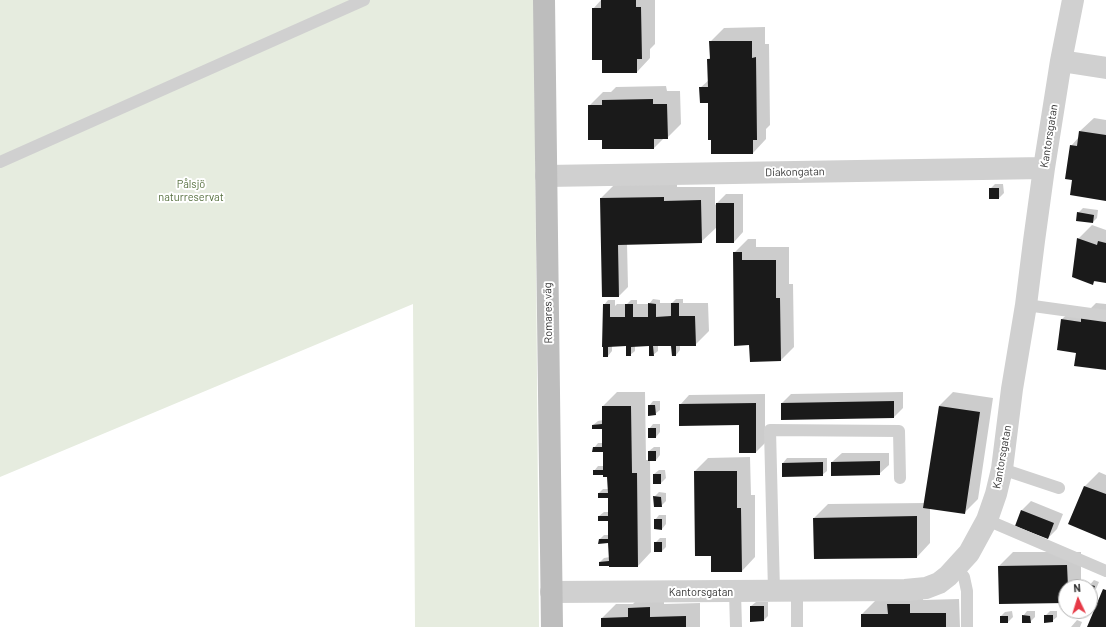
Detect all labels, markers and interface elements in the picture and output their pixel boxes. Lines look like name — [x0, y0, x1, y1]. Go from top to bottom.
street label: Kantorsgatan — [1037, 103, 1061, 169]
street label: Diakongatan — [765, 165, 825, 179]
park label: Pålsjö naturreservat — [158, 177, 224, 203]
street label: Romares väg — [541, 282, 555, 344]
street label: Kantorsgatan — [990, 424, 1014, 490]
north arrow — [1058, 579, 1098, 619]
text: N — [1073, 581, 1081, 594]
street label: Kantorsgatan — [669, 585, 733, 599]

